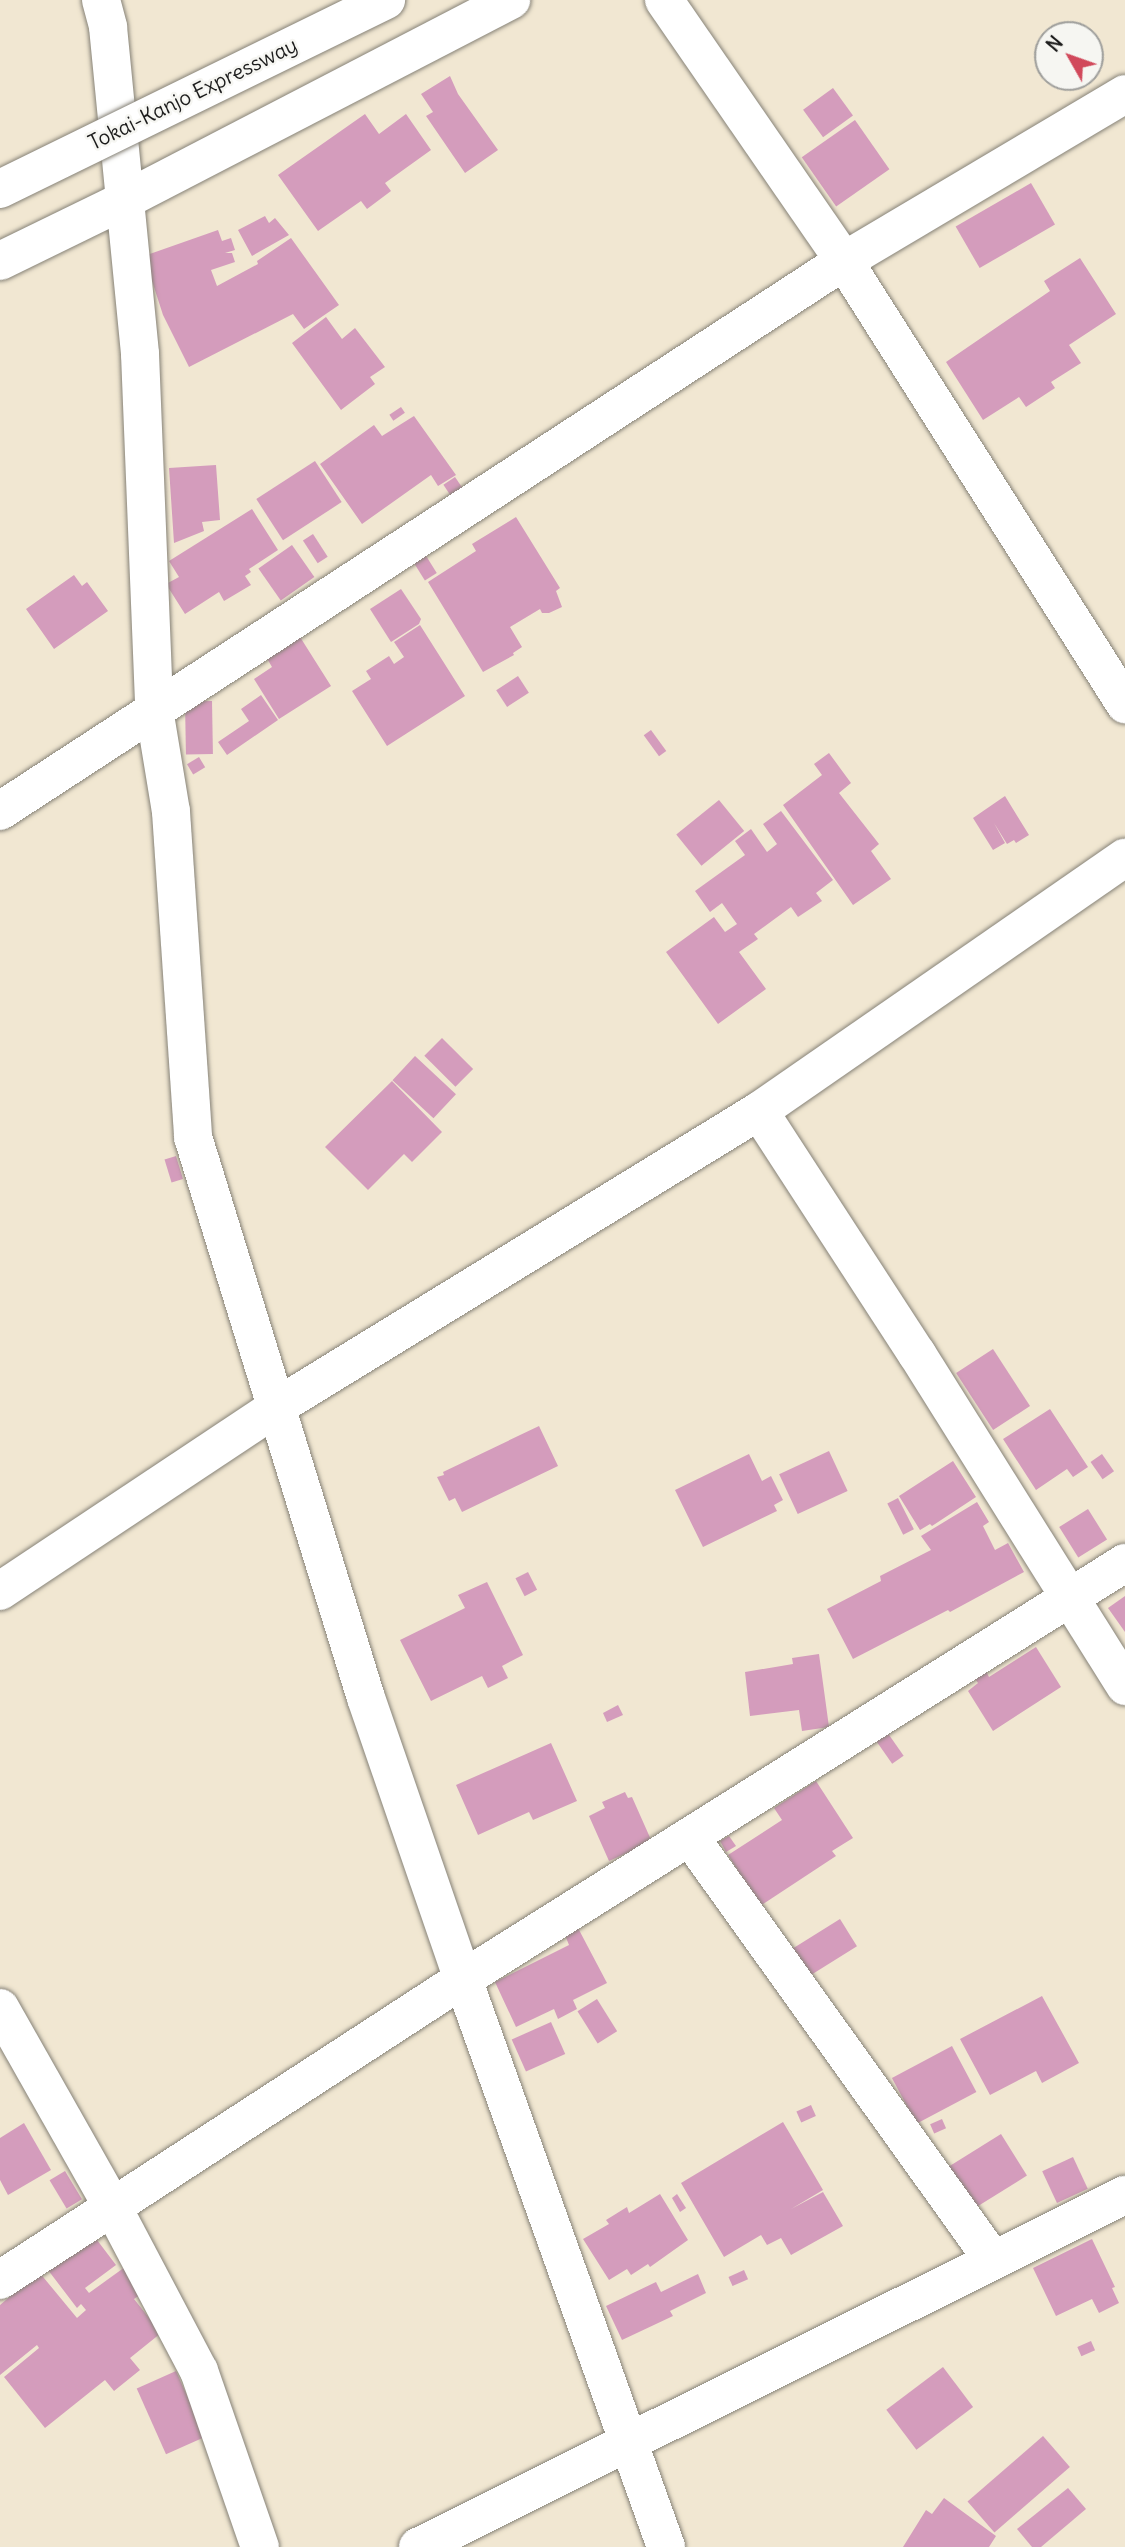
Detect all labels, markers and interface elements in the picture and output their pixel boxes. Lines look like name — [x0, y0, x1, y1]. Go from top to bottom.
north arrow — [1034, 21, 1104, 91]
text: N — [1041, 31, 1068, 57]
street label: Tokai-Kanjo Expressway — [84, 32, 302, 156]

